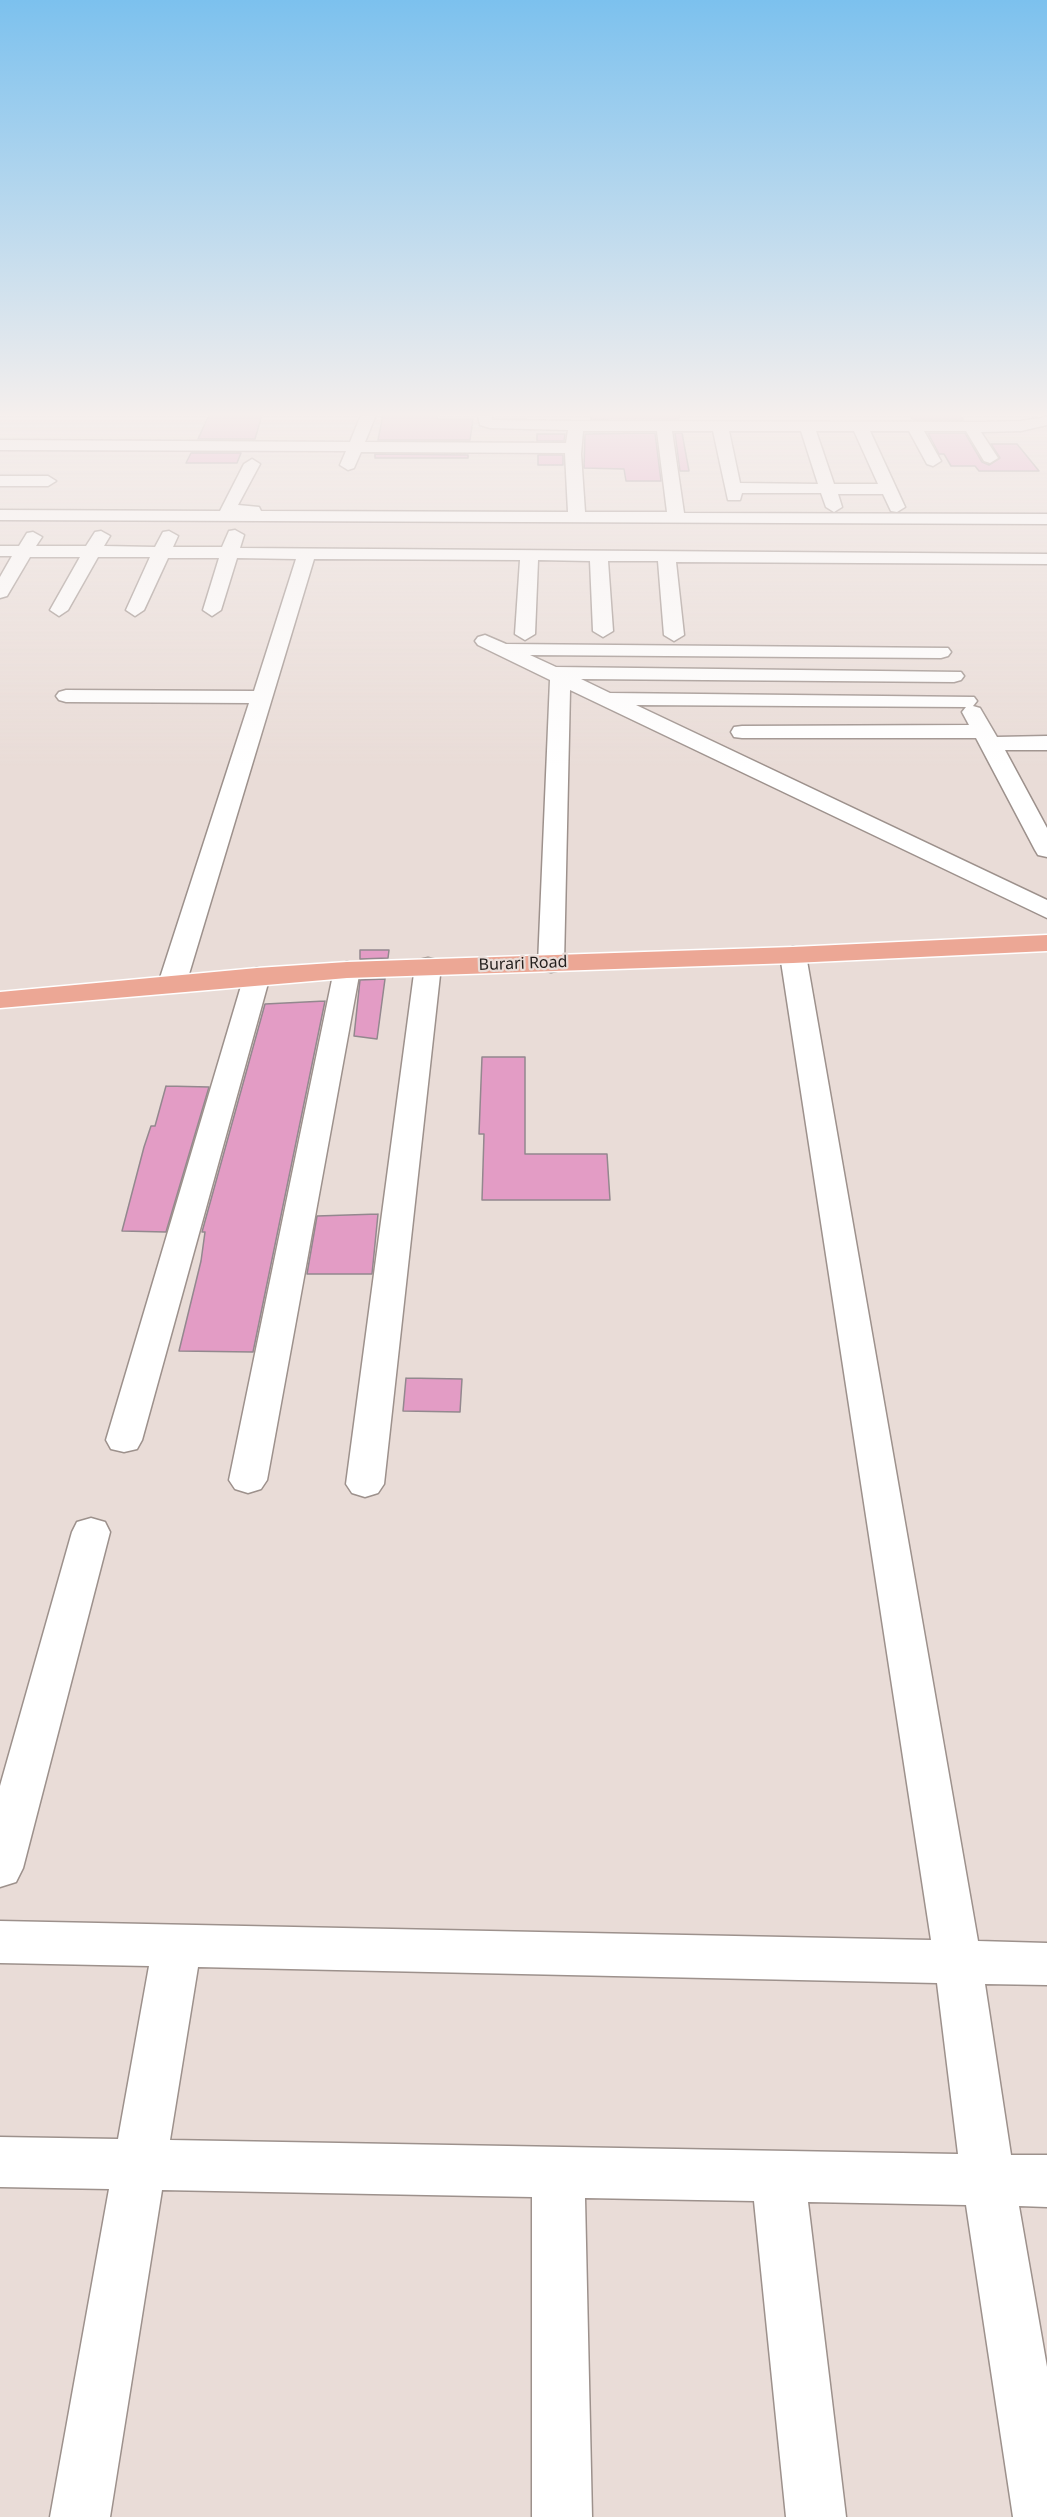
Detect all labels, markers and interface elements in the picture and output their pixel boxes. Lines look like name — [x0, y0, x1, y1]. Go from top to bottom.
street label: Burari Road — [478, 953, 568, 975]

